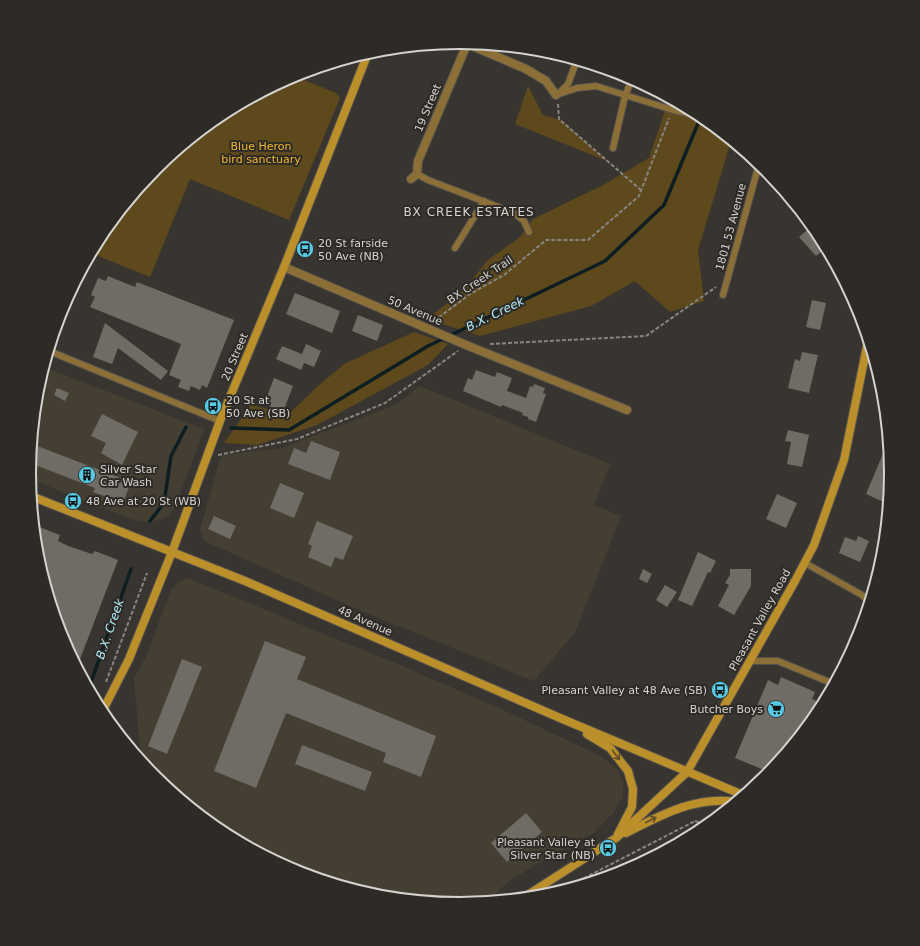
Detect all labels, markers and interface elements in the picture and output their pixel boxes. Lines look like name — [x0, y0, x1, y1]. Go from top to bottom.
street label: 19 Street — [412, 81, 444, 134]
park label: Blue Heron bird sanctuary — [221, 140, 301, 166]
street label: 1801 53 Avenue — [713, 182, 749, 272]
district label: BX CREEK ESTATES — [403, 205, 535, 219]
place label: 20 St farside 50 Ave (NB) — [318, 237, 388, 263]
bus stop icon: 20 St farside 50 Ave (NB) — [295, 239, 315, 259]
street label: BX Creek Trail — [445, 253, 515, 307]
water label: B.X. Creek — [464, 293, 527, 334]
street label: 50 Avenue — [386, 294, 445, 328]
street label: 20 Street — [219, 330, 251, 383]
place label: 20 St at 50 Ave (SB) — [226, 394, 290, 420]
bus stop icon: 20 St at 50 Ave (SB) — [203, 396, 223, 416]
place label: Silver Star Car Wash — [100, 463, 157, 489]
building icon: Silver Star Car Wash — [77, 465, 97, 485]
bus stop icon: 48 Ave at 20 St (WB) — [63, 491, 83, 511]
place label: 48 Ave at 20 St (WB) — [86, 495, 201, 508]
street label: Pleasant Valley Road — [727, 567, 793, 673]
water label: B.X. Creek — [93, 596, 127, 661]
street label: 48 Avenue — [336, 603, 395, 639]
bus stop icon: Pleasant Valley at 48 Ave (SB) — [710, 680, 730, 700]
place label: Pleasant Valley at 48 Ave (SB) — [541, 684, 707, 697]
supermarket icon: Butcher Boys — [766, 699, 786, 719]
place label: Butcher Boys — [690, 703, 763, 716]
one-way arrow — [611, 749, 620, 760]
one-way arrow — [645, 816, 657, 824]
place label: Pleasant Valley at Silver Star (NB) — [497, 836, 596, 862]
bus stop icon: Pleasant Valley at Silver Star (NB) — [598, 838, 618, 858]

